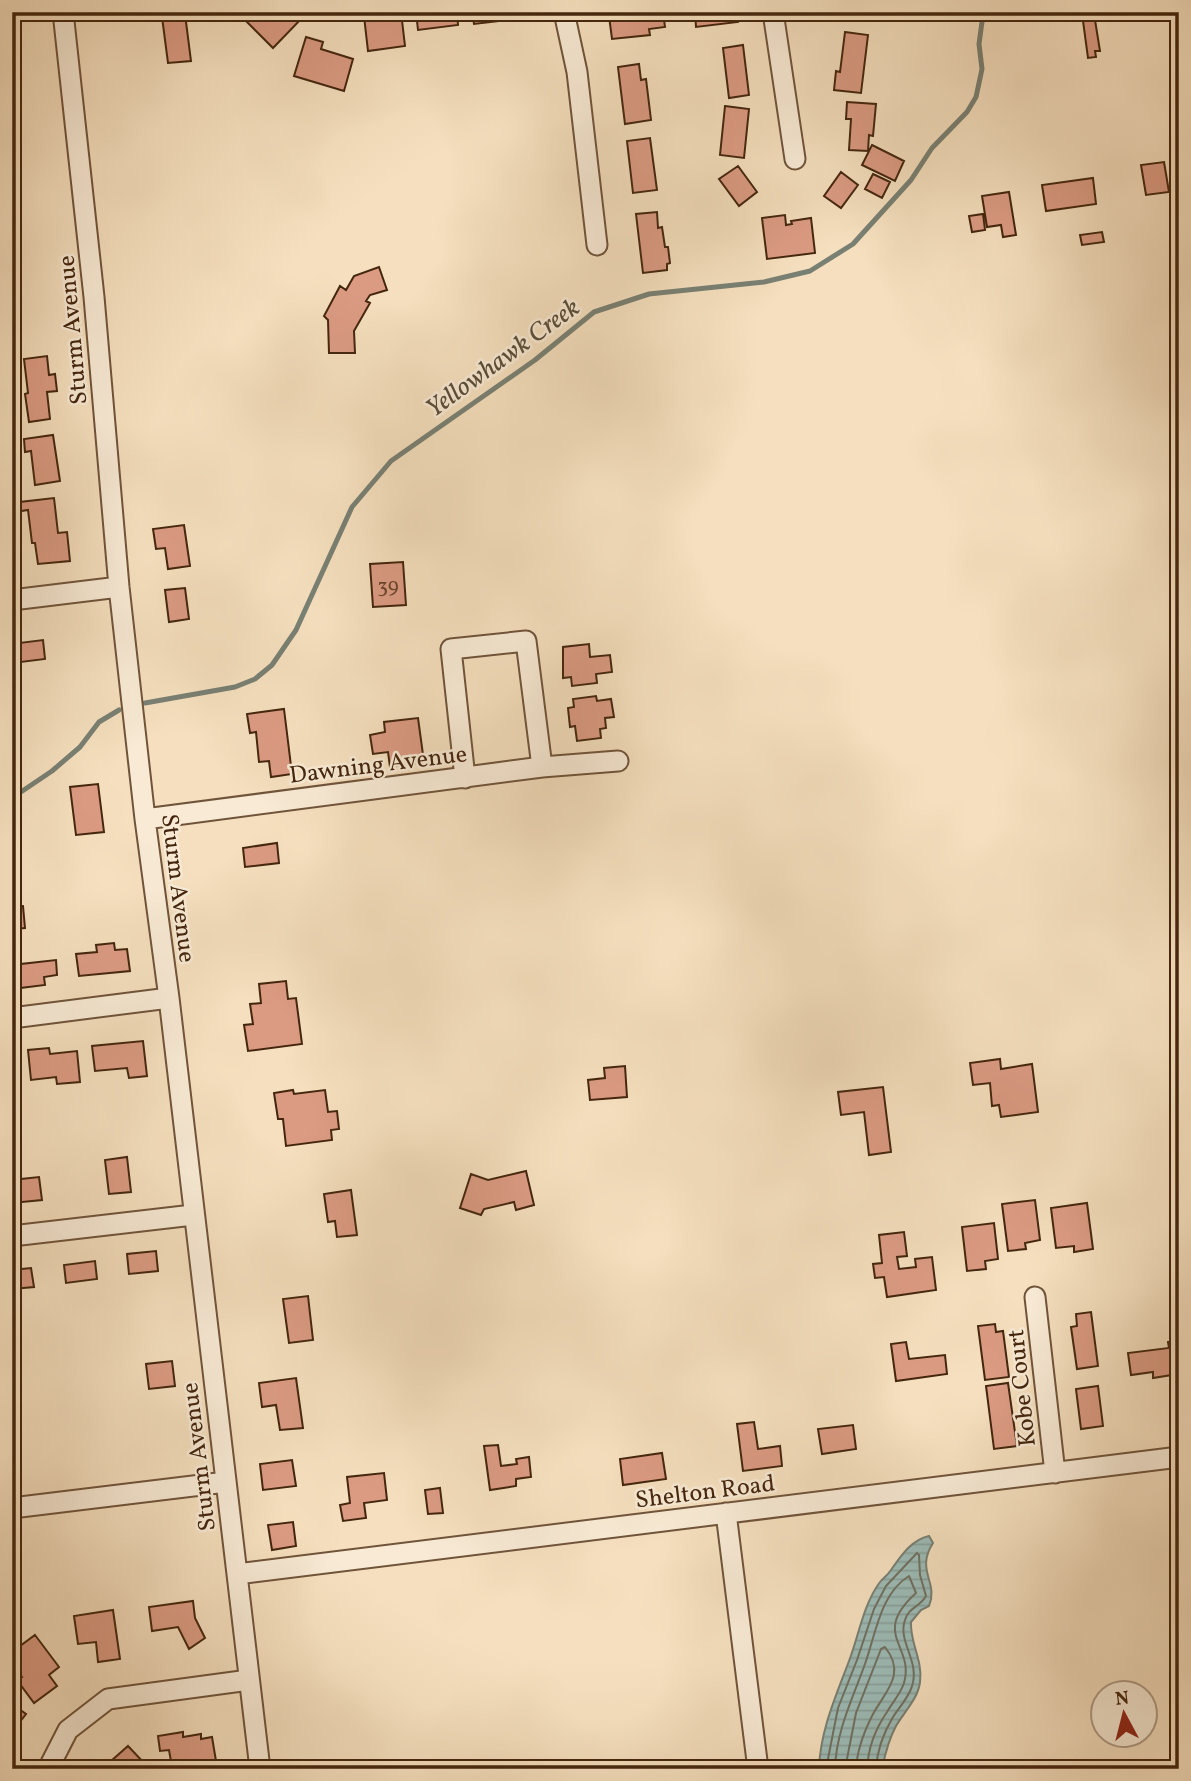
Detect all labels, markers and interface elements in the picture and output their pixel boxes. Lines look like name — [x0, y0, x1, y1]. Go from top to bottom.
street label: Sturm Avenue — [51, 254, 97, 406]
water label: Yellowhawk Creek — [419, 290, 588, 427]
house number: 39 — [377, 572, 399, 601]
street label: Dawning Avenue — [287, 738, 469, 794]
street label: Sturm Avenue — [151, 812, 203, 965]
street label: Kobe Court — [1000, 1328, 1046, 1448]
street label: Sturm Avenue — [174, 1380, 226, 1533]
street label: Shelton Road — [633, 1468, 777, 1518]
north arrow — [1090, 1680, 1160, 1750]
text: N — [1114, 1685, 1131, 1713]

